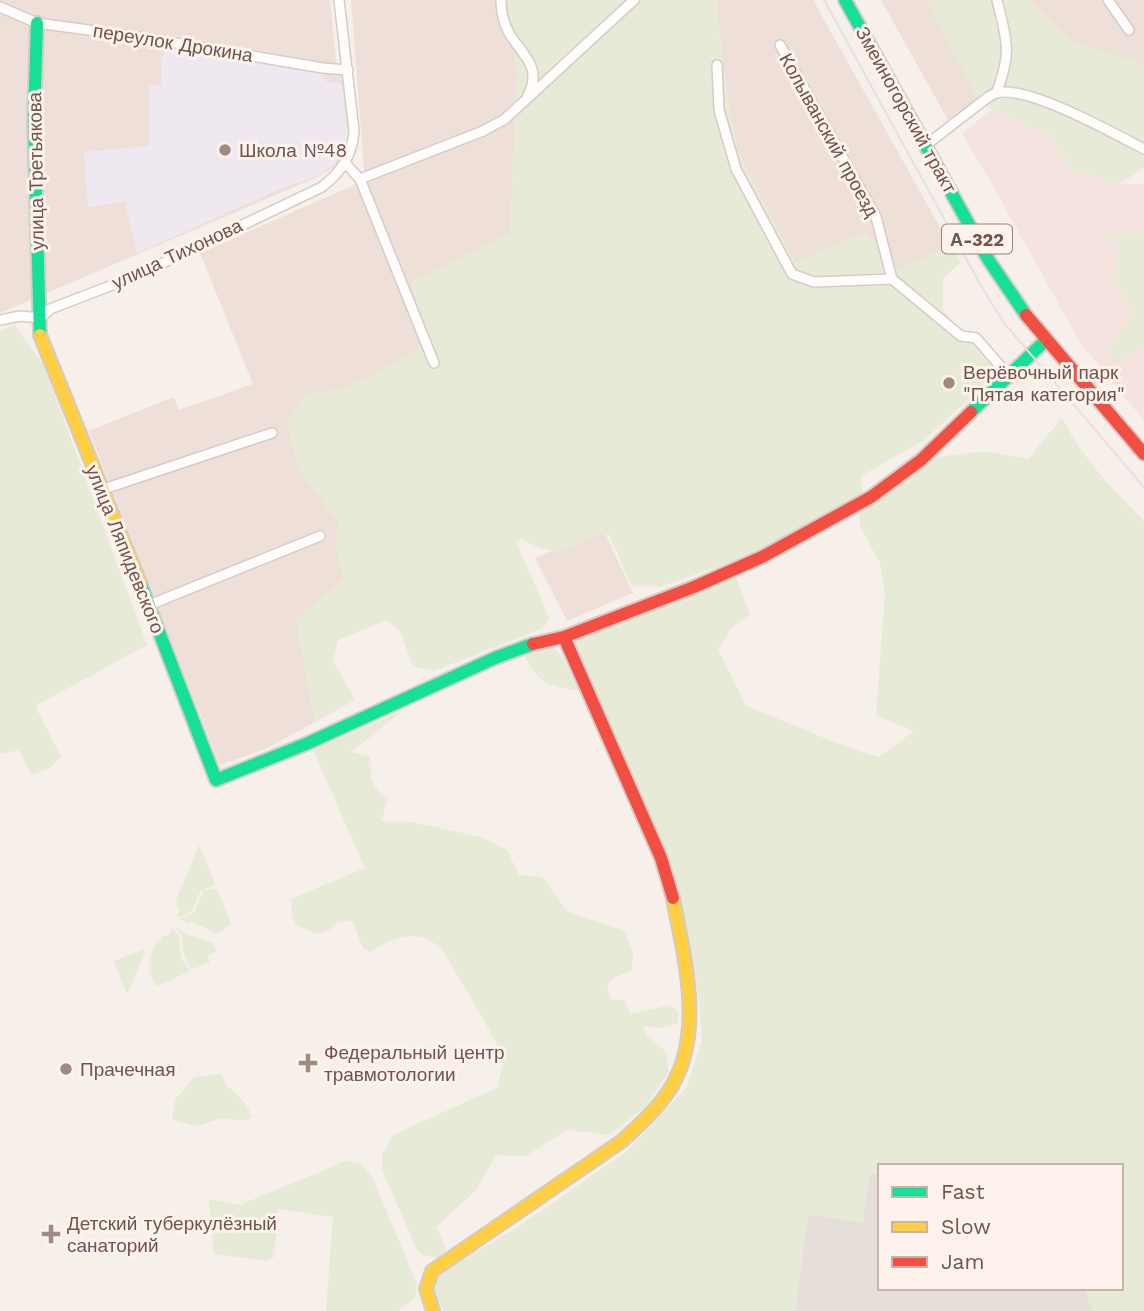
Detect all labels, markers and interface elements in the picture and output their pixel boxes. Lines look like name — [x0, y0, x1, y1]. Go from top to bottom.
street label: переулок Дрокина — [91, 19, 255, 67]
street label: Змеиногорский тракт — [851, 23, 962, 198]
street label: Колыванский проезд — [774, 49, 884, 221]
street label: улица Третьякова — [23, 91, 49, 250]
place label: Школа №48 — [239, 139, 347, 162]
marker: Школа №48 — [217, 142, 233, 158]
street label: улица Тихонова — [108, 214, 246, 294]
road number: А-322 — [942, 225, 1012, 254]
place label: Верёвочный парк "Пятая категория" — [963, 361, 1125, 406]
marker: Верёвочный парк "Пятая категория" — [941, 375, 957, 391]
street label: улица Ляпидевского — [81, 461, 169, 637]
place label: Федеральный центр травмотологии — [324, 1041, 505, 1086]
marker: Федеральный центр травмотологии — [298, 1053, 318, 1073]
place label: Прачечная — [80, 1058, 175, 1081]
marker: Прачечная — [58, 1061, 74, 1077]
legend — [878, 1164, 1123, 1290]
text: Fast — [941, 1179, 985, 1204]
place label: Детский туберкулёзный санаторий — [67, 1212, 277, 1257]
text: Slow — [941, 1214, 991, 1239]
marker: Детский туберкулёзный санаторий — [41, 1224, 61, 1244]
text: Jam — [941, 1249, 984, 1274]

